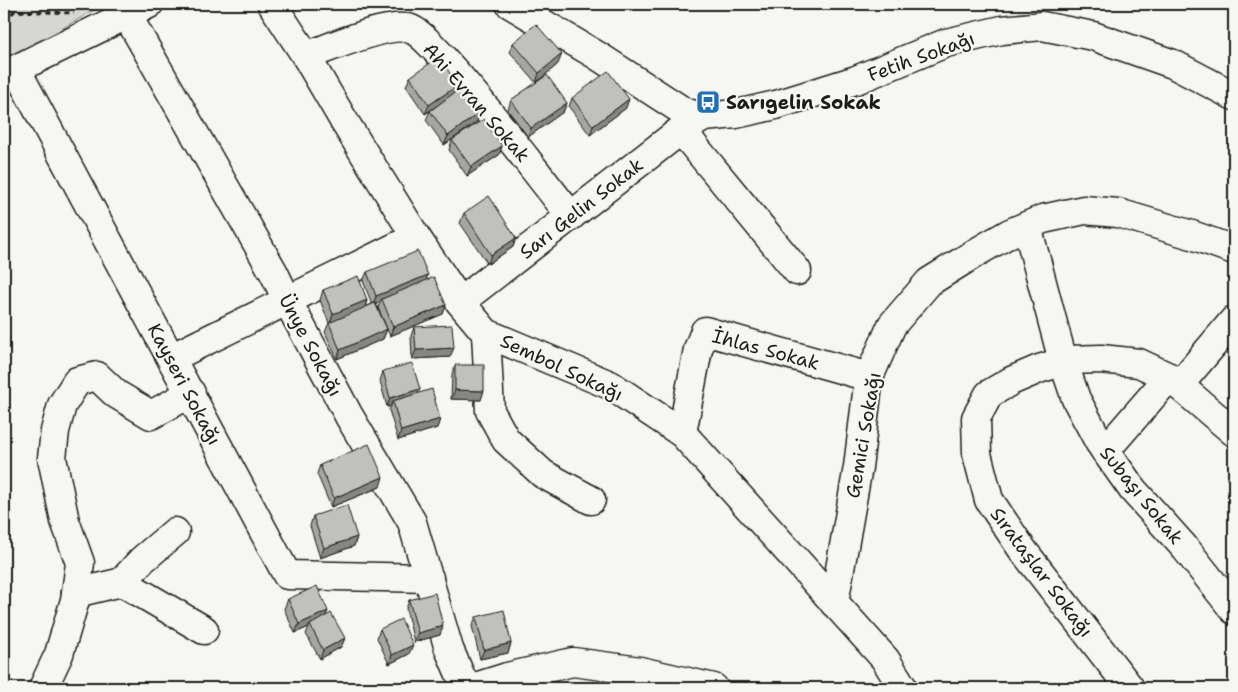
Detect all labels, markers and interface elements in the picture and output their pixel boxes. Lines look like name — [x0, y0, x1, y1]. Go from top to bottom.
street label: Fetih Sokağı — [864, 26, 978, 87]
street label: Ahi Evran Sokak — [418, 37, 536, 167]
bus stop icon: Sarıgelin Sokak — [695, 89, 721, 115]
place label: Sarıgelin Sokak — [726, 90, 881, 115]
street label: Sarı Gelin Sokak — [514, 152, 648, 265]
street label: Ünye Sokağı — [273, 290, 348, 401]
street label: Kayseri Sokağı — [142, 319, 227, 449]
street label: İhlas Sokak — [710, 323, 822, 376]
street label: Sembol Sokağı — [496, 328, 627, 407]
street label: Gemici Sokağı — [840, 370, 887, 500]
street label: Subaşı Sokak — [1094, 441, 1189, 550]
street label: Sırataşlar Sokağı — [985, 502, 1099, 642]

